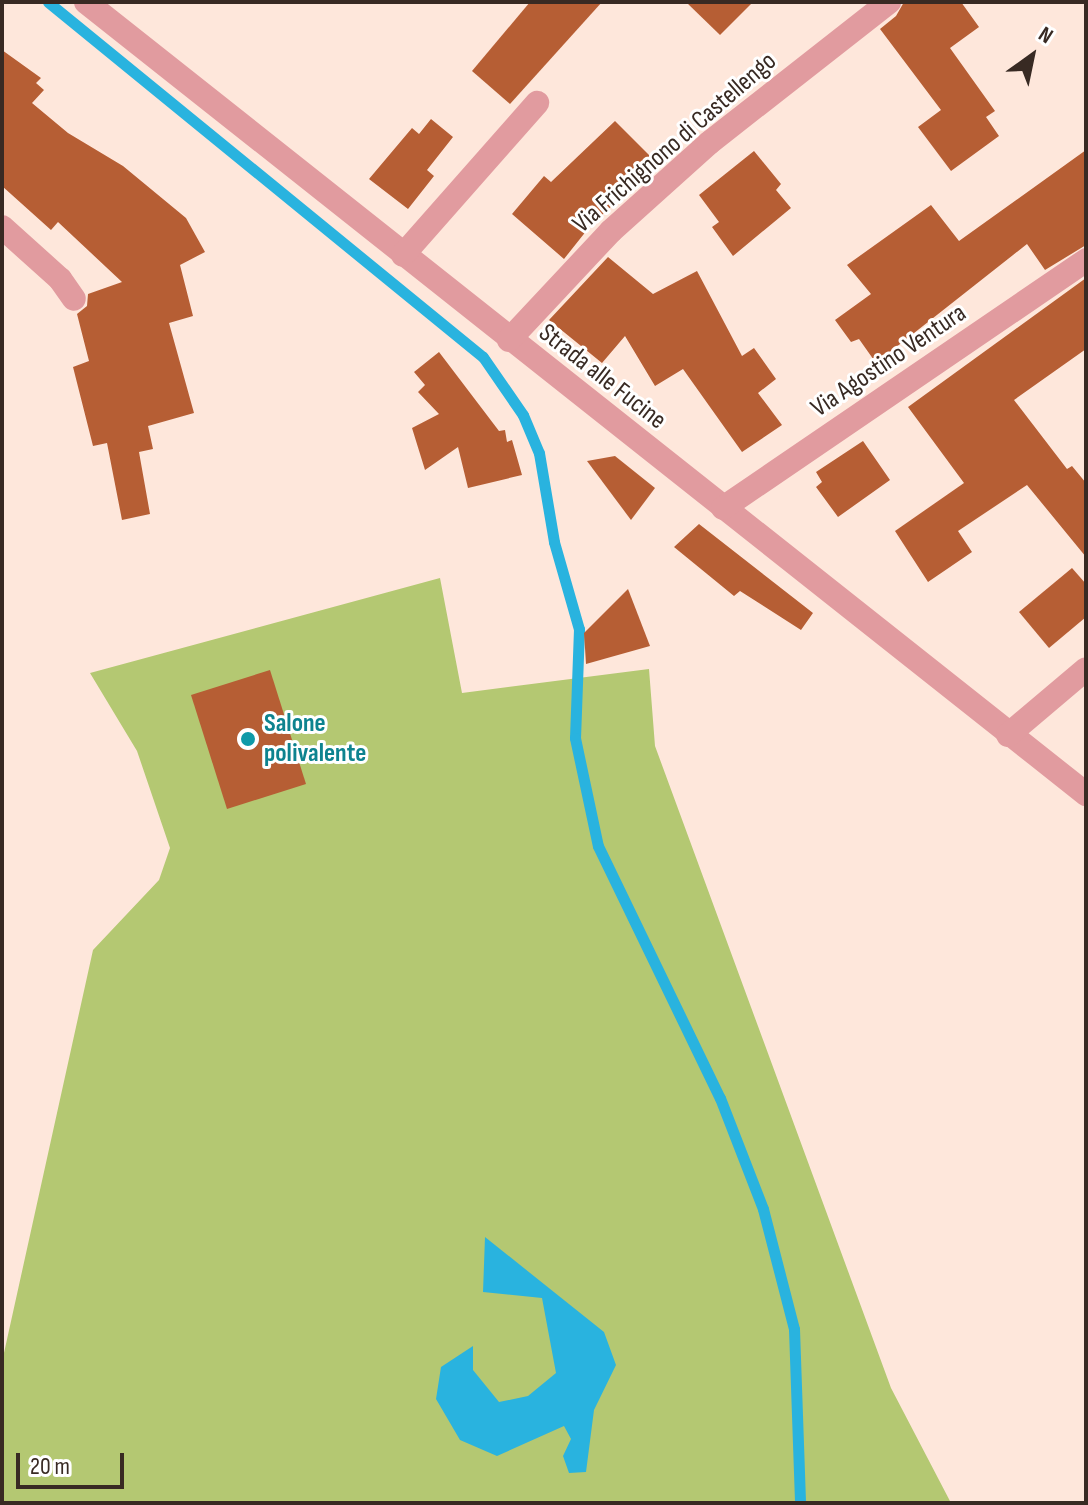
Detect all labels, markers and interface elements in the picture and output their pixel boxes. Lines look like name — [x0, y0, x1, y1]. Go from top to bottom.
north arrow — [992, 16, 1072, 96]
text: N — [1033, 21, 1058, 50]
street label: Via Frichignono di Castellengo — [567, 46, 783, 240]
street label: Via Agostino Ventura — [806, 298, 972, 424]
street label: Strada alle Fucine — [532, 318, 672, 436]
place label: Salone polivalente — [264, 708, 366, 770]
marker: Salone polivalente — [239, 730, 257, 748]
scale bar — [20, 1437, 128, 1487]
text: 20 m — [30, 1452, 70, 1481]

